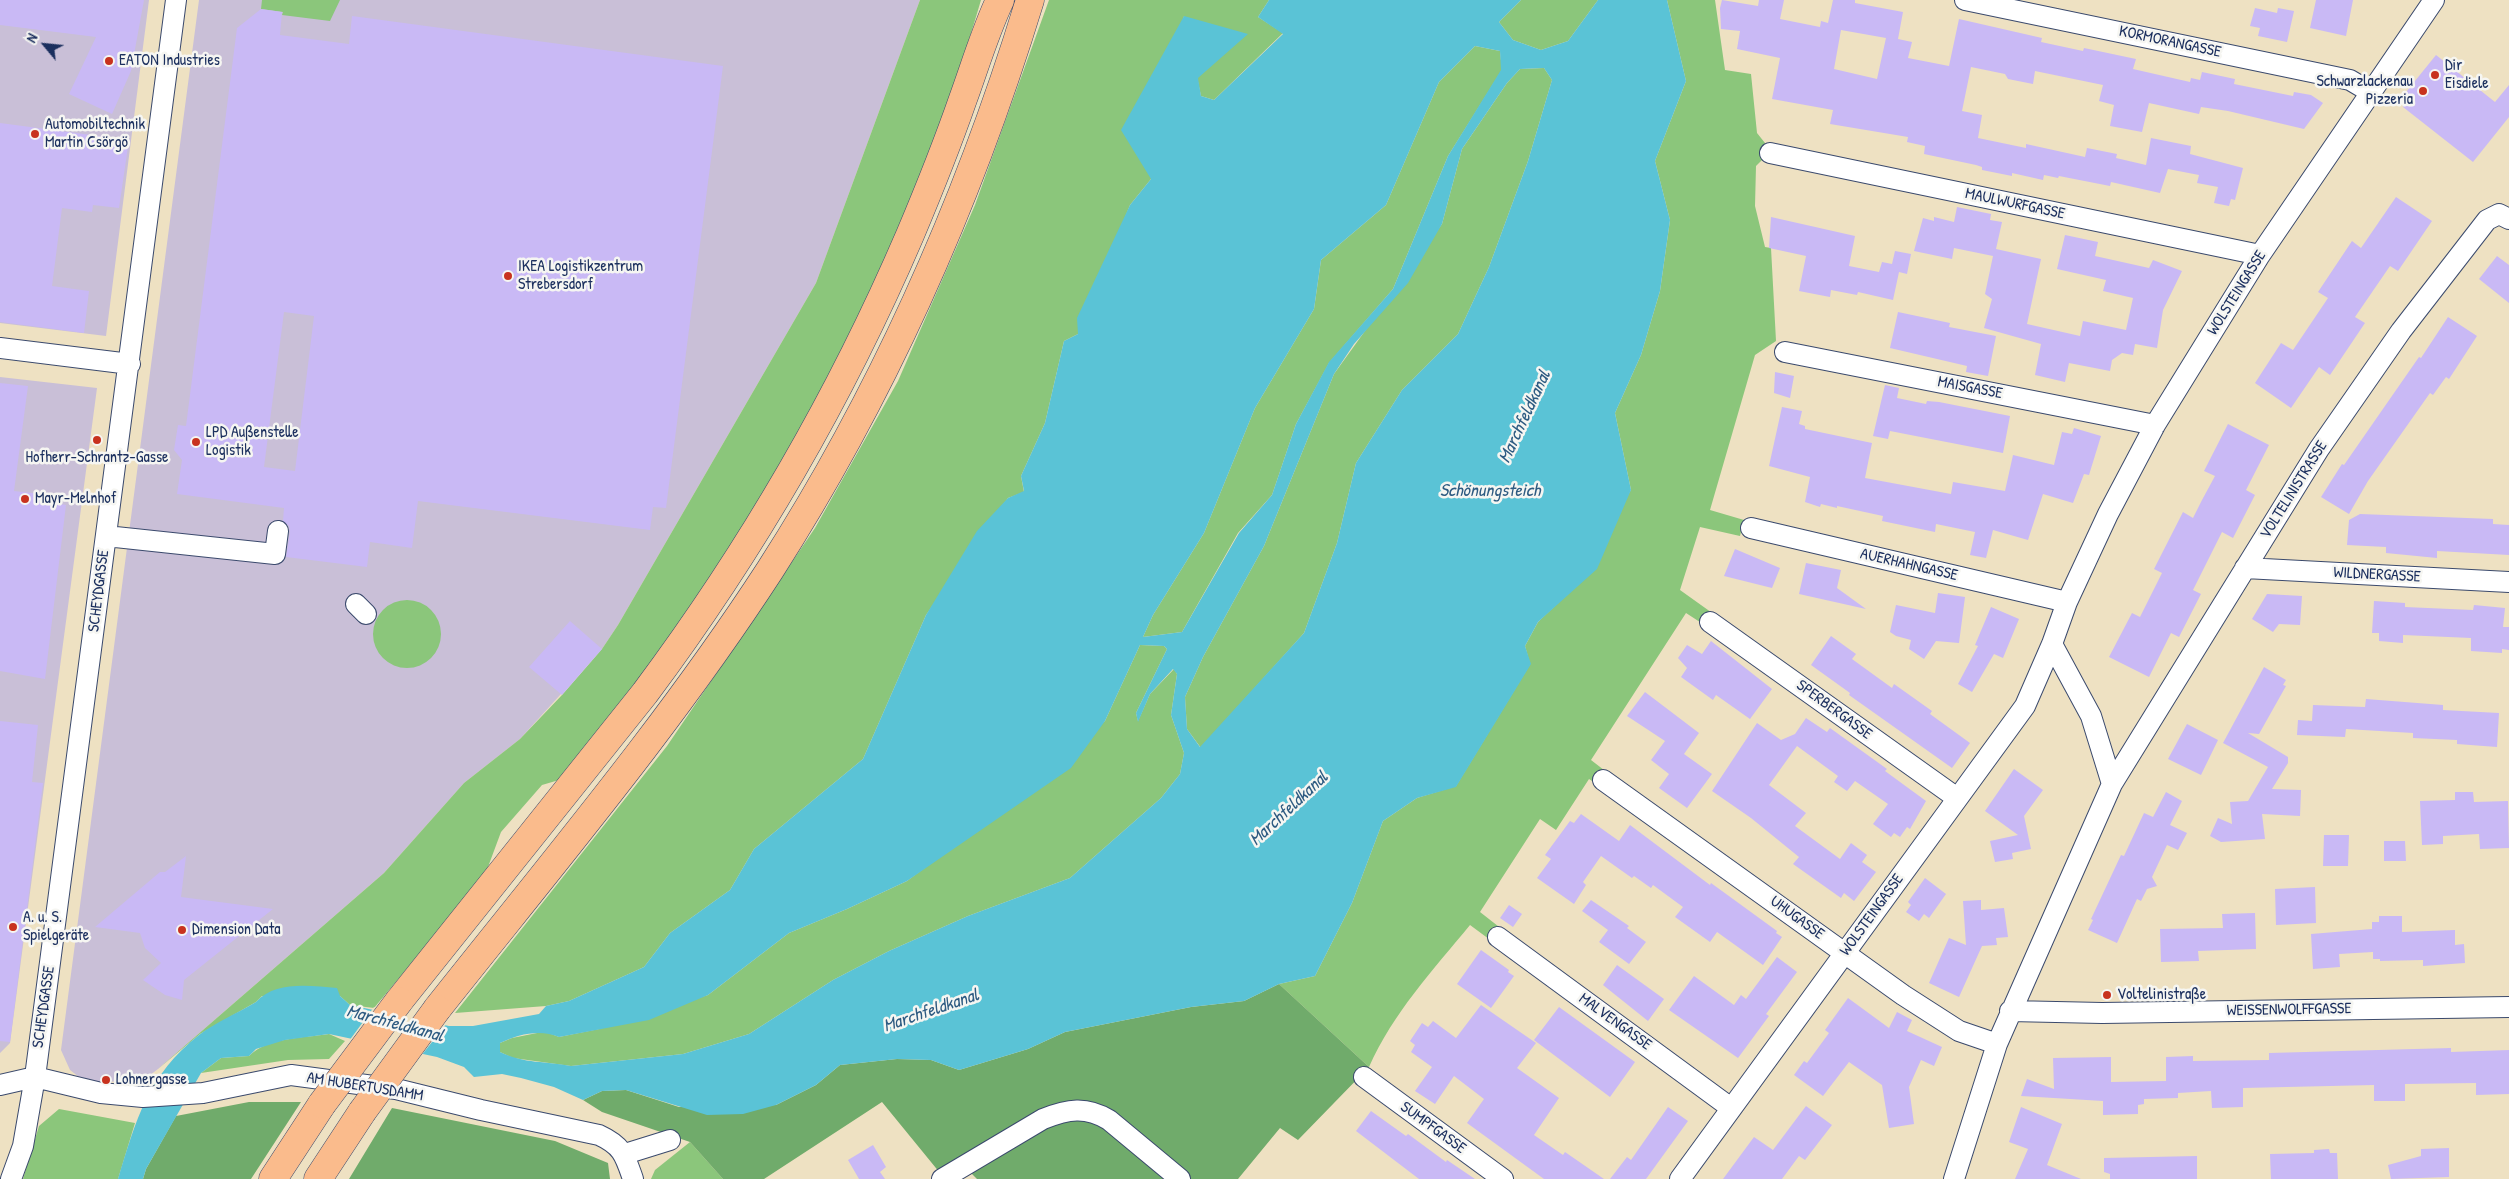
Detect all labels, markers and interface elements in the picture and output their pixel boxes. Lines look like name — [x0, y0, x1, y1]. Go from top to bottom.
north arrow — [20, 20, 70, 70]
street label: KORMORANGASSE — [2117, 22, 2223, 62]
text: N — [21, 30, 41, 45]
place label: EATON Industries — [119, 51, 220, 71]
marker: EATON Industries — [103, 55, 115, 67]
place label: Dir Eisdiele — [2445, 56, 2489, 94]
marker: Dir Eisdiele — [2429, 69, 2441, 81]
place label: Schwarzlackenau Pizzeria — [2316, 72, 2413, 110]
marker: Schwarzlackenau Pizzeria — [2417, 85, 2429, 97]
place label: Automobiltechnik Martin Csörgö — [45, 115, 145, 153]
marker: Automobiltechnik Martin Csörgö — [29, 128, 41, 140]
street label: MAULWURFGASSE — [1963, 184, 2067, 224]
street label: WOLSTEINGASSE — [2203, 247, 2271, 339]
place label: IKEA Logistikzentrum Strebersdorf — [518, 257, 643, 295]
marker: IKEA Logistikzentrum Strebersdorf — [502, 270, 514, 282]
water label: Marchfeldkanal — [1494, 367, 1556, 467]
street label: MAISGASSE — [1936, 372, 2004, 404]
place label: LPD Außenstelle Logistik — [206, 423, 298, 461]
marker: Hofherr-Schrantz-Gasse — [91, 434, 103, 446]
marker: LPD Außenstelle Logistik — [190, 436, 202, 448]
street label: VOLTELINISTRASSE — [2256, 437, 2332, 543]
place label: Hofherr-Schrantz-Gasse — [26, 448, 168, 468]
water label: Schönungsteich — [1440, 480, 1540, 502]
place label: Mayr-Melnhof — [35, 489, 116, 509]
marker: Mayr-Melnhof — [19, 493, 31, 505]
street label: AUERHAHNGASSE — [1858, 544, 1960, 586]
street label: SCHEYDGASSE — [84, 549, 114, 633]
street label: WILDNERGASSE — [2333, 563, 2421, 587]
street label: SPERBERGASSE — [1792, 676, 1876, 744]
water label: Marchfeldkanal — [1245, 767, 1333, 851]
street label: WOLSTEINGASSE — [1836, 870, 1908, 960]
street label: UHUGASSE — [1766, 892, 1828, 944]
place label: A. u. S. Spielgeräte — [23, 908, 89, 946]
place label: Dimension Data — [192, 920, 280, 940]
marker: A. u. S. Spielgeräte — [7, 921, 19, 933]
marker: Dimension Data — [176, 924, 188, 936]
street label: SCHEYDGASSE — [29, 965, 59, 1049]
water label: Marchfeldkanal — [881, 985, 981, 1037]
place label: Voltelinistraße — [2117, 985, 2206, 1005]
street label: MALVENGASSE — [1575, 989, 1655, 1055]
marker: Voltelinistraße — [2101, 989, 2113, 1001]
street label: WEISSENWOLFFGASSE — [2226, 999, 2352, 1021]
water label: Marchfeldkanal — [344, 1001, 446, 1047]
street label: AM HUBERTUSDAMM — [305, 1068, 425, 1106]
place label: Lohnergasse — [116, 1070, 187, 1090]
marker: Lohnergasse — [100, 1074, 112, 1086]
street label: SUMPFGASSE — [1396, 1098, 1470, 1158]

